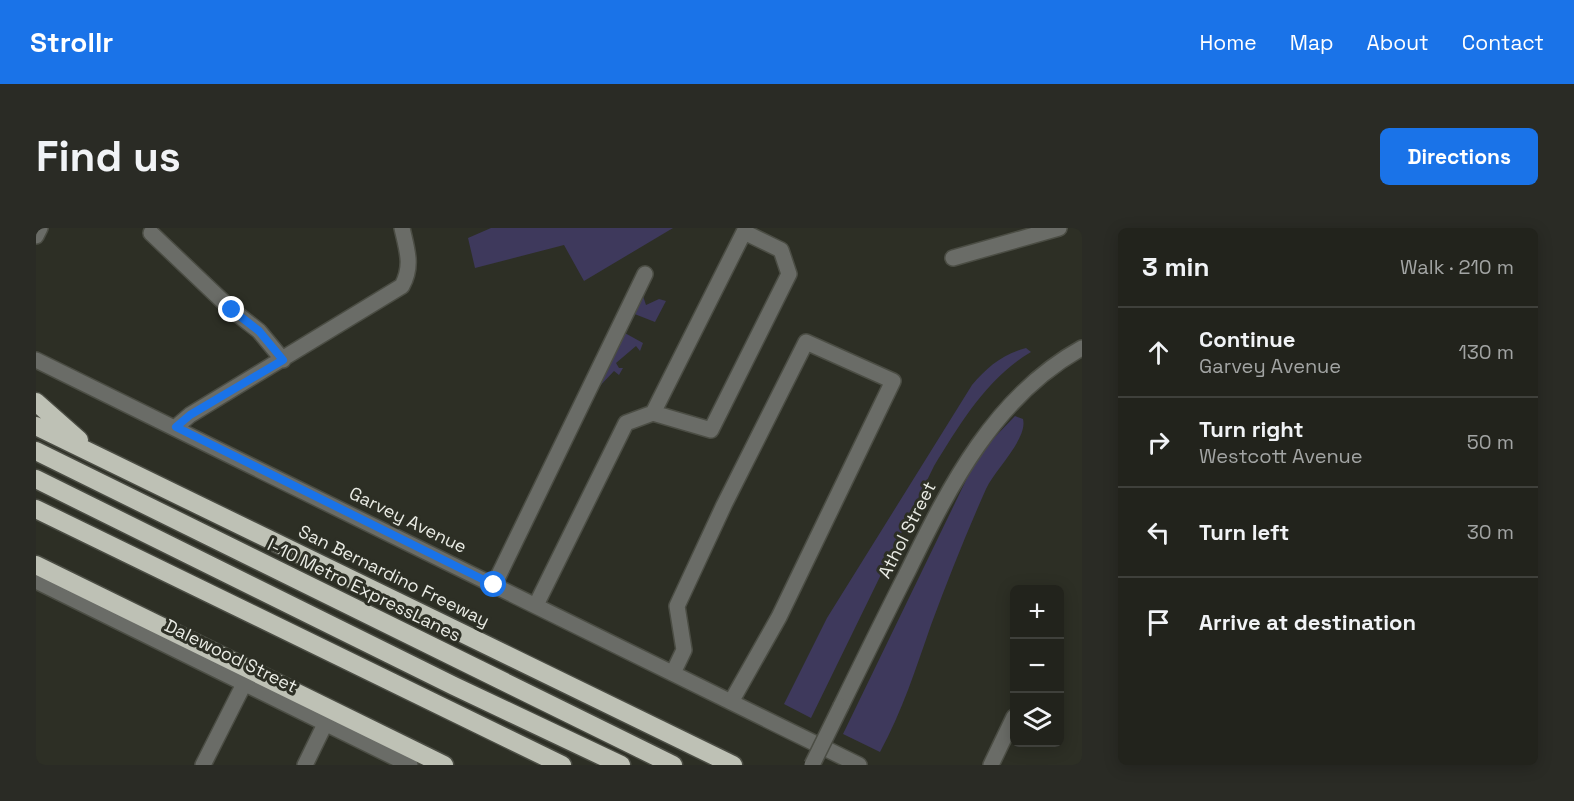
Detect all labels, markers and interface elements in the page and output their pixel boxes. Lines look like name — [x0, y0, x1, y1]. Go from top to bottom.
text: Strollr — [30, 24, 113, 60]
text: Home — [1199, 29, 1257, 56]
text: Map — [1290, 29, 1334, 56]
text: About — [1367, 29, 1429, 56]
text: Contact — [1462, 29, 1544, 56]
button: Directions — [1380, 128, 1538, 185]
text: Find us — [36, 130, 181, 183]
text: 3 min — [1142, 250, 1210, 284]
text: Walk · 210 m — [1400, 254, 1514, 280]
route end — [218, 296, 244, 322]
text: Continue — [1199, 325, 1295, 353]
icon: ahead — [1142, 336, 1175, 369]
text: 130 m — [1458, 339, 1514, 365]
text: Garvey Avenue — [1199, 353, 1341, 379]
text: Turn right — [1199, 415, 1304, 443]
icon: right — [1142, 426, 1175, 459]
text: 50 m — [1467, 429, 1514, 455]
text: Westcott Avenue — [1199, 443, 1363, 469]
street label: Athol Street — [872, 478, 941, 582]
street label: Garvey Avenue — [346, 481, 471, 558]
icon: left — [1142, 516, 1175, 549]
text: Turn left — [1199, 518, 1289, 546]
street label: San Bernardino Freeway — [295, 519, 494, 632]
text: 30 m — [1467, 519, 1514, 545]
street label: I-10 Metro ExpressLanes — [264, 533, 465, 646]
route start — [480, 571, 506, 597]
map controls — [1010, 585, 1064, 747]
button: + — [1010, 585, 1064, 639]
icon: arrive — [1142, 606, 1175, 639]
text: Arrive at destination — [1199, 608, 1416, 636]
street label: Dalewood Street — [161, 613, 301, 698]
button: − — [1010, 639, 1064, 693]
button: layers — [1010, 693, 1064, 747]

